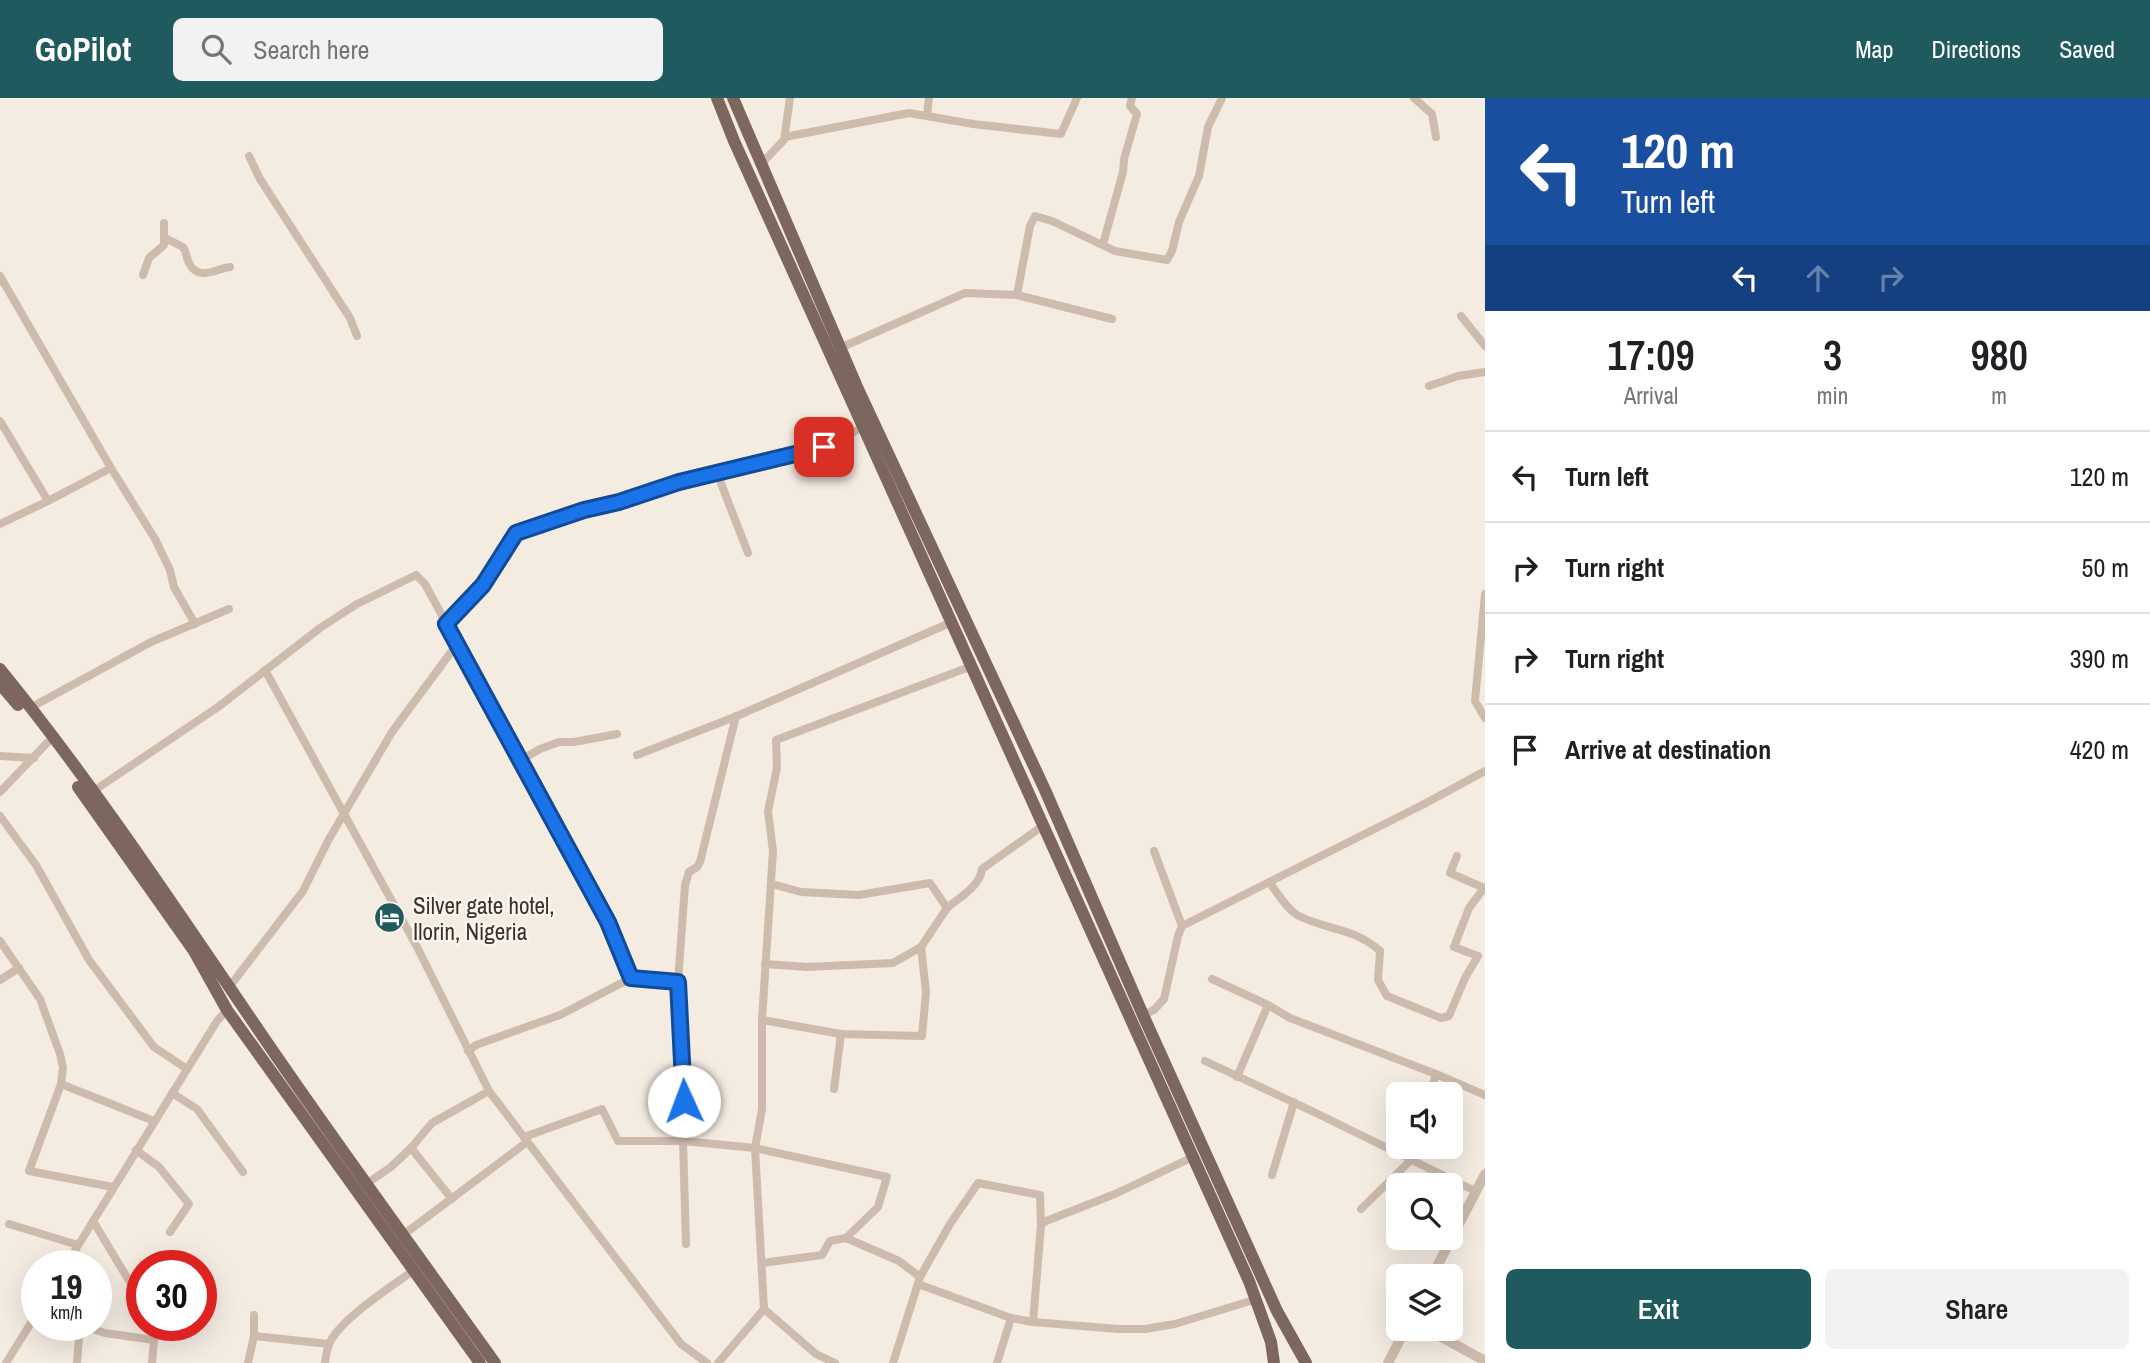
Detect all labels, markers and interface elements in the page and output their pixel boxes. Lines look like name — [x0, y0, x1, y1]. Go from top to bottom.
search box — [173, 18, 663, 81]
text: GoPilot — [35, 27, 131, 71]
icon: search — [197, 30, 235, 68]
text: Search here — [253, 32, 369, 67]
text: Map — [1855, 33, 1893, 65]
text: Directions — [1931, 33, 2021, 65]
text: Saved — [2059, 33, 2115, 65]
text: 120 m — [1621, 117, 1735, 183]
icon: left — [1506, 126, 1597, 217]
text: Turn left — [1621, 180, 1715, 223]
icon: left — [1726, 259, 1764, 297]
icon: ahead — [1799, 259, 1837, 297]
icon: right — [1872, 259, 1910, 297]
text: 17:09 — [1607, 327, 1695, 383]
text: 3 — [1823, 327, 1842, 383]
text: 980 — [1970, 327, 2028, 383]
text: Arrival — [1624, 380, 1678, 411]
text: min — [1817, 380, 1848, 411]
text: m — [1991, 380, 2007, 411]
pin — [794, 417, 854, 477]
icon: arrive — [805, 428, 843, 466]
icon: left — [1506, 458, 1544, 496]
text: Turn left — [1565, 459, 1649, 494]
text: 120 m — [2070, 459, 2129, 494]
icon: right — [1506, 549, 1544, 587]
text: Turn right — [1565, 550, 1664, 585]
text: 50 m — [2082, 550, 2129, 585]
icon: right — [1506, 640, 1544, 678]
text: Turn right — [1565, 641, 1664, 676]
text: 390 m — [2070, 641, 2129, 676]
icon: arrive — [1506, 731, 1544, 769]
text: Arrive at destination — [1565, 732, 1771, 767]
text: 420 m — [2070, 732, 2129, 767]
place label: Silver gate hotel, Ilorin, Nigeria — [413, 890, 555, 947]
hotel icon: Silver gate hotel, Ilorin, Nigeria — [373, 901, 407, 935]
position arrow — [647, 1064, 721, 1138]
map controls — [1386, 1082, 1463, 1341]
button: sound — [1386, 1082, 1463, 1159]
button: search — [1386, 1173, 1463, 1250]
speed limit sign: 30 — [126, 1250, 217, 1341]
text: 19 — [51, 1263, 82, 1310]
button: layers — [1386, 1264, 1463, 1341]
button: Exit — [1506, 1269, 1811, 1349]
button: Share — [1825, 1269, 2129, 1349]
text: km/h — [51, 1300, 83, 1325]

